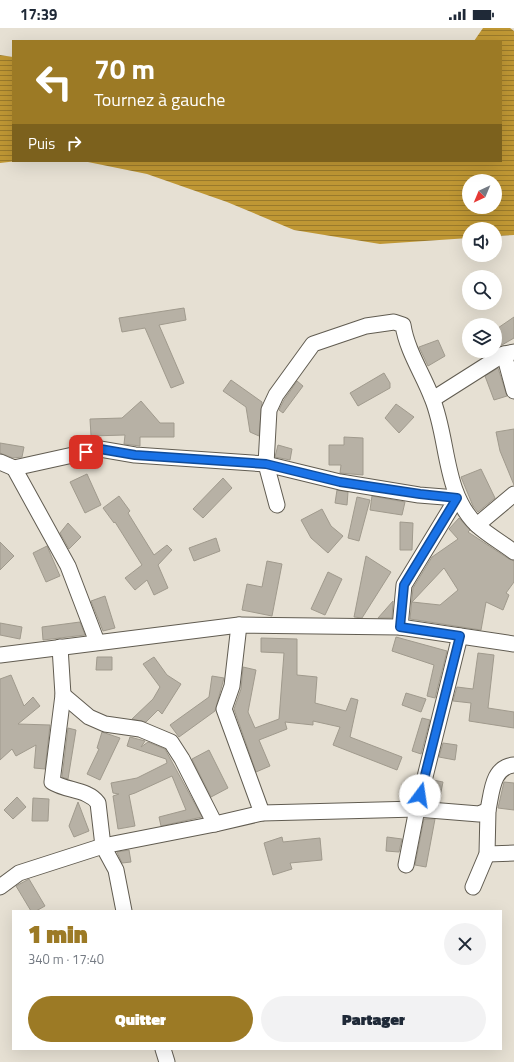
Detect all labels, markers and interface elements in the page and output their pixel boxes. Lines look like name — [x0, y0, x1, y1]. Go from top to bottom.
text: 17:39 — [20, 3, 57, 26]
text: 70 m — [94, 47, 155, 90]
icon: left — [28, 56, 80, 108]
text: Tournez à gauche — [94, 86, 225, 113]
text: Puis — [28, 132, 55, 155]
icon: right — [63, 132, 85, 154]
north arrow — [462, 174, 502, 214]
map controls — [462, 174, 502, 358]
button: sound — [462, 222, 502, 262]
button: search — [462, 270, 502, 310]
button: layers — [462, 318, 502, 358]
pin — [69, 435, 103, 469]
icon: arrive — [75, 441, 97, 463]
position arrow — [399, 774, 441, 816]
text: 1 min — [28, 916, 88, 952]
button: close — [444, 923, 486, 965]
text: 340 m · 17:40 — [28, 949, 104, 969]
button: Quitter — [28, 996, 253, 1042]
button: Partager — [261, 996, 486, 1042]

